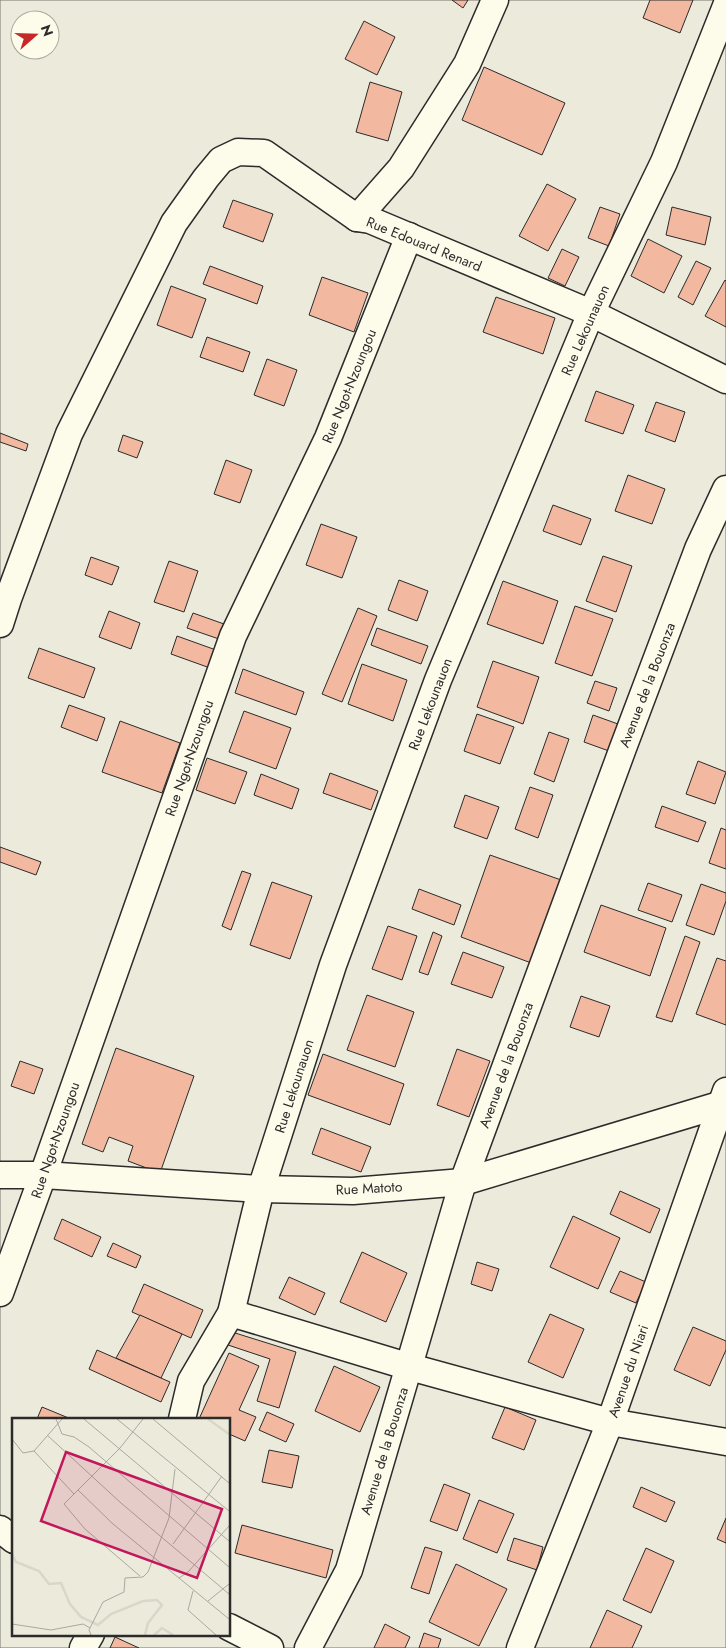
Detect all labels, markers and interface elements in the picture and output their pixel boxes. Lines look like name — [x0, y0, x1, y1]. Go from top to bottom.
north arrow — [10, 10, 60, 60]
text: N — [36, 22, 59, 39]
street label: Rue Edouard Renard — [363, 212, 485, 276]
street label: Rue Lekounauon — [556, 281, 614, 379]
street label: Rue Ngot-Nzoungou — [317, 326, 381, 446]
street label: Avenue de la Bouonza — [614, 620, 680, 750]
street label: Rue Lekounauon — [403, 655, 457, 753]
street label: Rue Ngot-Nzoungou — [160, 697, 218, 819]
street label: Avenue de la Bouonza — [474, 999, 538, 1131]
street label: Rue Lekounauon — [269, 1037, 319, 1135]
street label: Rue Ngot-Nzoungou — [26, 1079, 84, 1201]
street label: Rue Matoto — [335, 1176, 403, 1200]
street label: Avenue du Niari — [603, 1322, 653, 1420]
street label: Avenue de la Bouonza — [355, 1385, 413, 1517]
inset map — [12, 1418, 230, 1636]

